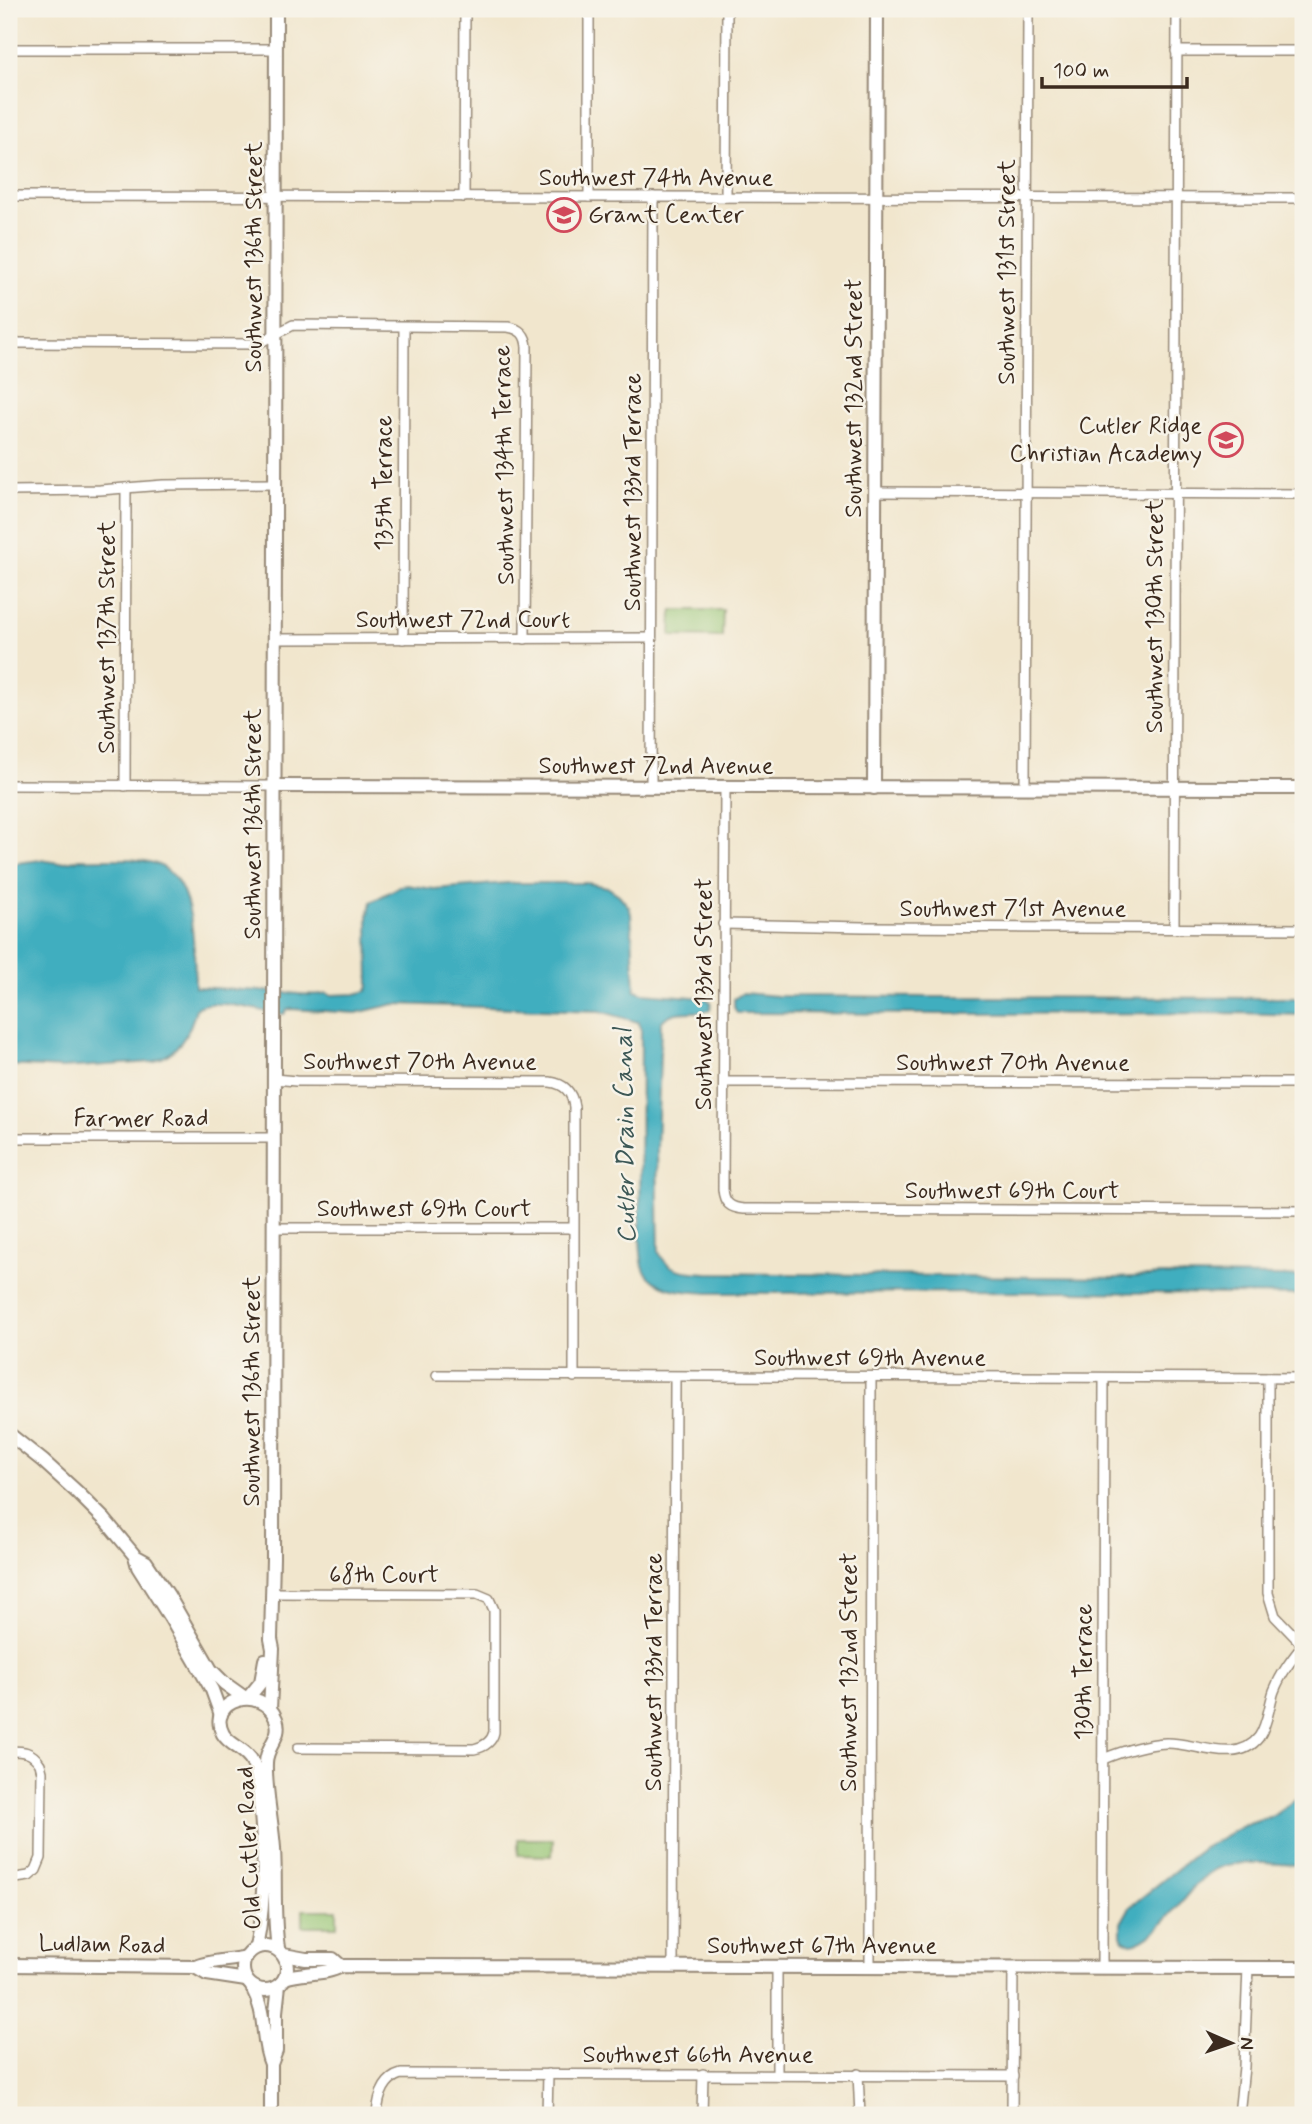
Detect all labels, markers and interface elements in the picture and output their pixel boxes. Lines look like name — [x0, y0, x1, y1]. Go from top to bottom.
scale bar — [1042, 46, 1188, 90]
text: 100 m — [1053, 57, 1109, 85]
street label: Southwest 136th Street — [239, 141, 270, 373]
street label: Southwest 131st Street — [992, 159, 1023, 385]
street label: Southwest 74th Avenue — [539, 163, 774, 194]
school or university icon: Grant Center — [545, 196, 583, 234]
place label: Grant Center — [588, 200, 744, 231]
street label: Southwest 132nd Street — [839, 278, 870, 518]
street label: Southwest 134th Terrace — [487, 345, 523, 585]
street label: Southwest 133rd Terrace — [618, 373, 649, 611]
place label: Cutler Ridge Christian Academy — [1009, 411, 1202, 470]
street label: 135th Terrace — [369, 415, 400, 551]
school or university icon: Cutler Ridge Christian Academy — [1207, 421, 1245, 459]
street label: Southwest 130th Street — [1140, 499, 1171, 733]
street label: Southwest 137th Street — [92, 520, 123, 754]
street label: Southwest 72nd Court — [356, 605, 570, 636]
street label: Southwest 136th Street — [238, 708, 269, 940]
street label: Southwest 72nd Avenue — [538, 751, 774, 782]
street label: Southwest 133rd Street — [689, 878, 720, 1110]
street label: Southwest 71st Avenue — [900, 894, 1127, 925]
water label: Cutler Drain Canal — [607, 1026, 645, 1244]
street label: Southwest 70th Avenue — [303, 1047, 537, 1078]
street label: Southwest 70th Avenue — [896, 1048, 1130, 1079]
street label: Farmer Road — [73, 1104, 209, 1135]
street label: Southwest 69th Court — [905, 1176, 1119, 1207]
street label: Southwest 69th Court — [317, 1194, 531, 1225]
street label: Southwest 136th Street — [237, 1275, 268, 1507]
street label: Southwest 69th Avenue — [754, 1343, 986, 1374]
street label: Southwest 132nd Street — [834, 1552, 865, 1792]
street label: Southwest 133rd Terrace — [639, 1553, 670, 1791]
street label: 68th Court — [329, 1560, 439, 1591]
street label: 130th Terrace — [1069, 1604, 1100, 1740]
street label: Old Cutler Road — [230, 1765, 270, 1931]
street label: Ludlam Road — [38, 1928, 166, 1962]
street label: Southwest 67th Avenue — [707, 1931, 937, 1962]
north arrow — [1196, 2008, 1266, 2078]
text: N — [1234, 2037, 1259, 2050]
street label: Southwest 66th Avenue — [582, 2040, 814, 2071]

